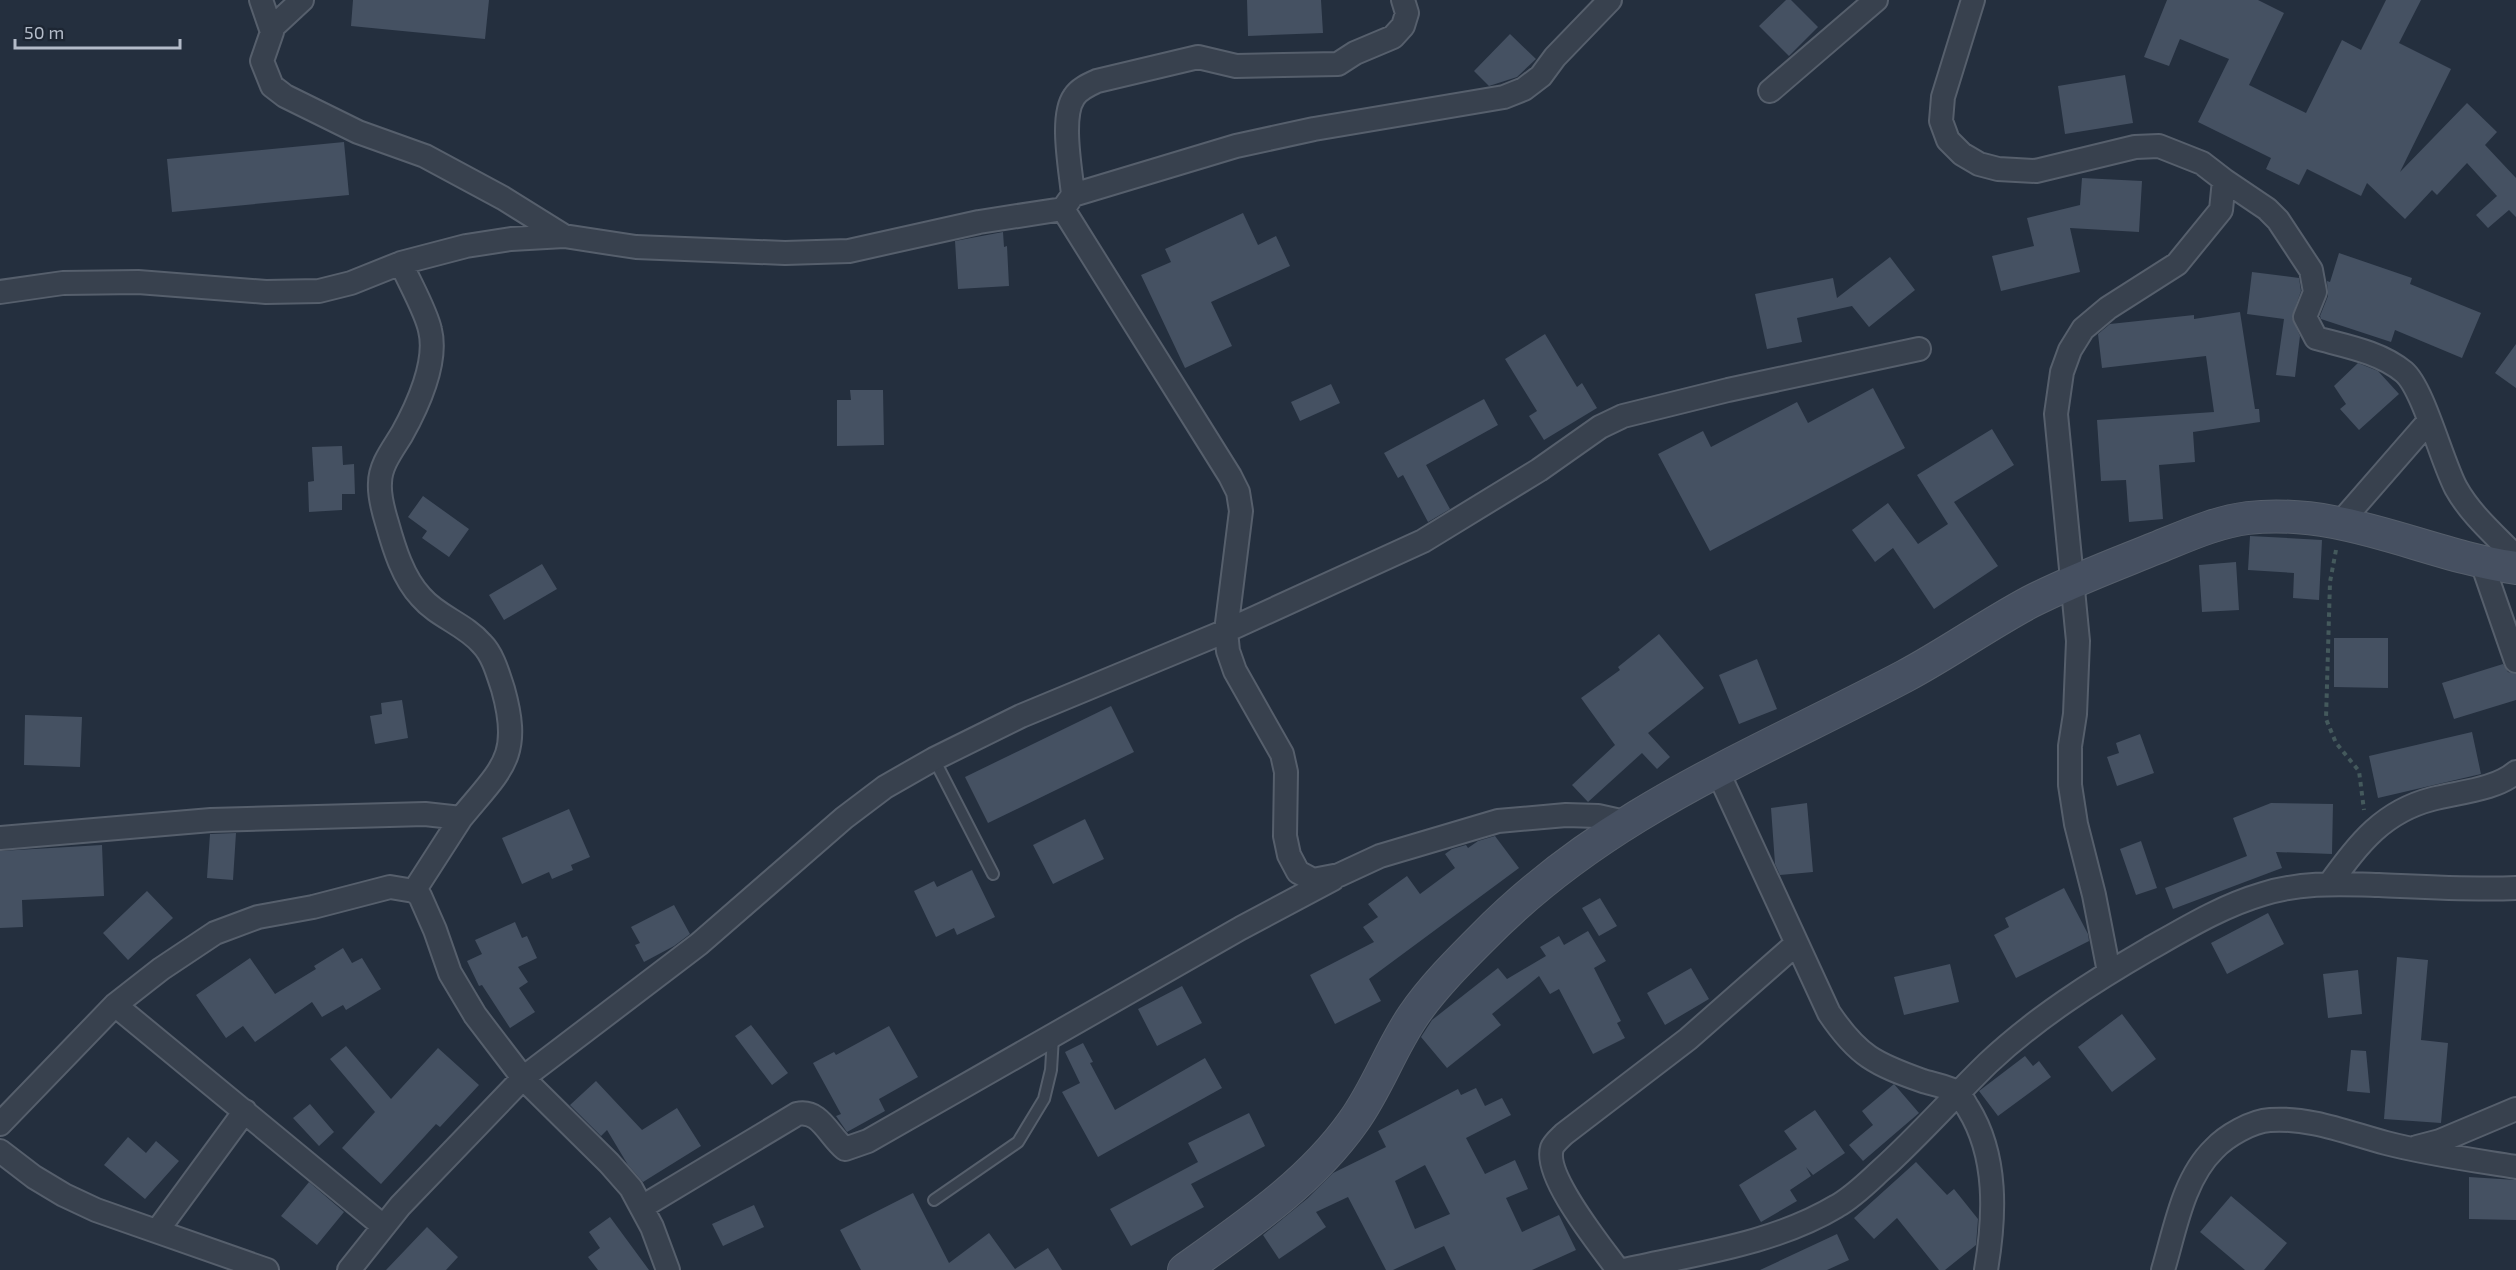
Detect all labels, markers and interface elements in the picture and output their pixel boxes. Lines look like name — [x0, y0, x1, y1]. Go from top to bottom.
scale bar — [15, 12, 180, 50]
text: 50 m — [24, 21, 64, 43]

